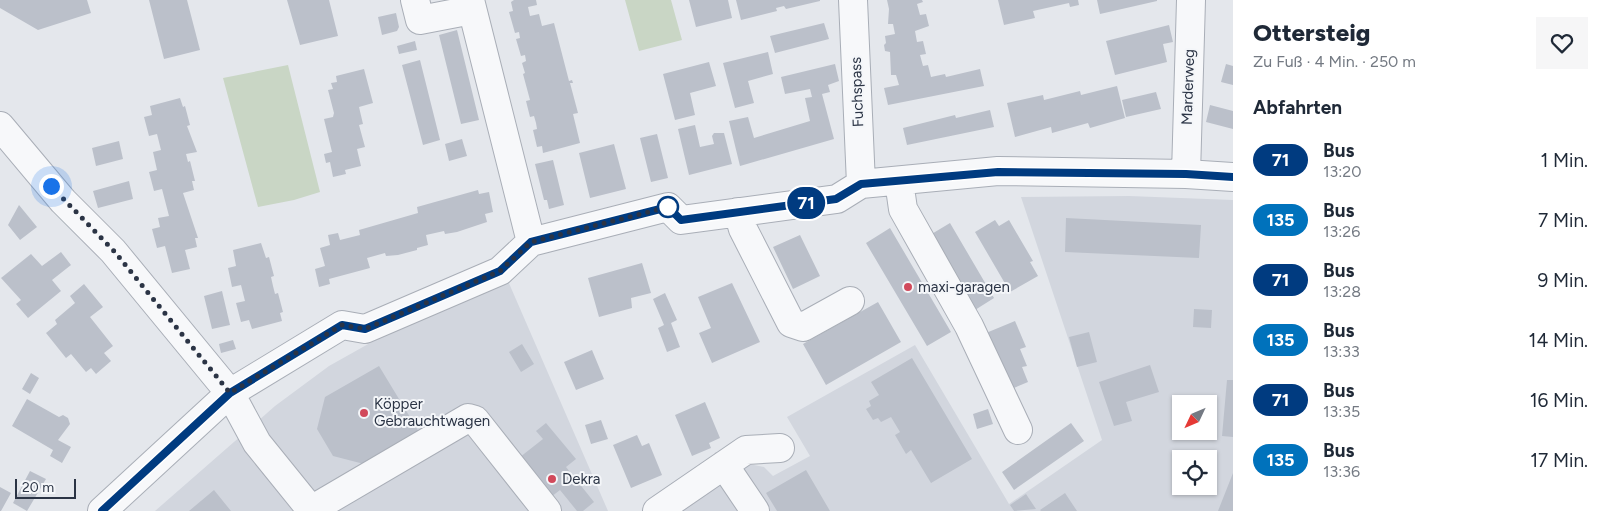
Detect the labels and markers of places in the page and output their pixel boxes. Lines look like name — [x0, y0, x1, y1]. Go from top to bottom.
unlabelled marker — [657, 196, 679, 218]
place label: maxi-garagen — [918, 278, 1010, 296]
marker: maxi-garagen — [902, 281, 914, 293]
place label: Köpper Gebrauchtwagen — [374, 395, 490, 430]
marker: Köpper Gebrauchtwagen — [358, 407, 370, 419]
place label: Dekra — [562, 470, 601, 488]
marker: Dekra — [546, 473, 558, 485]

